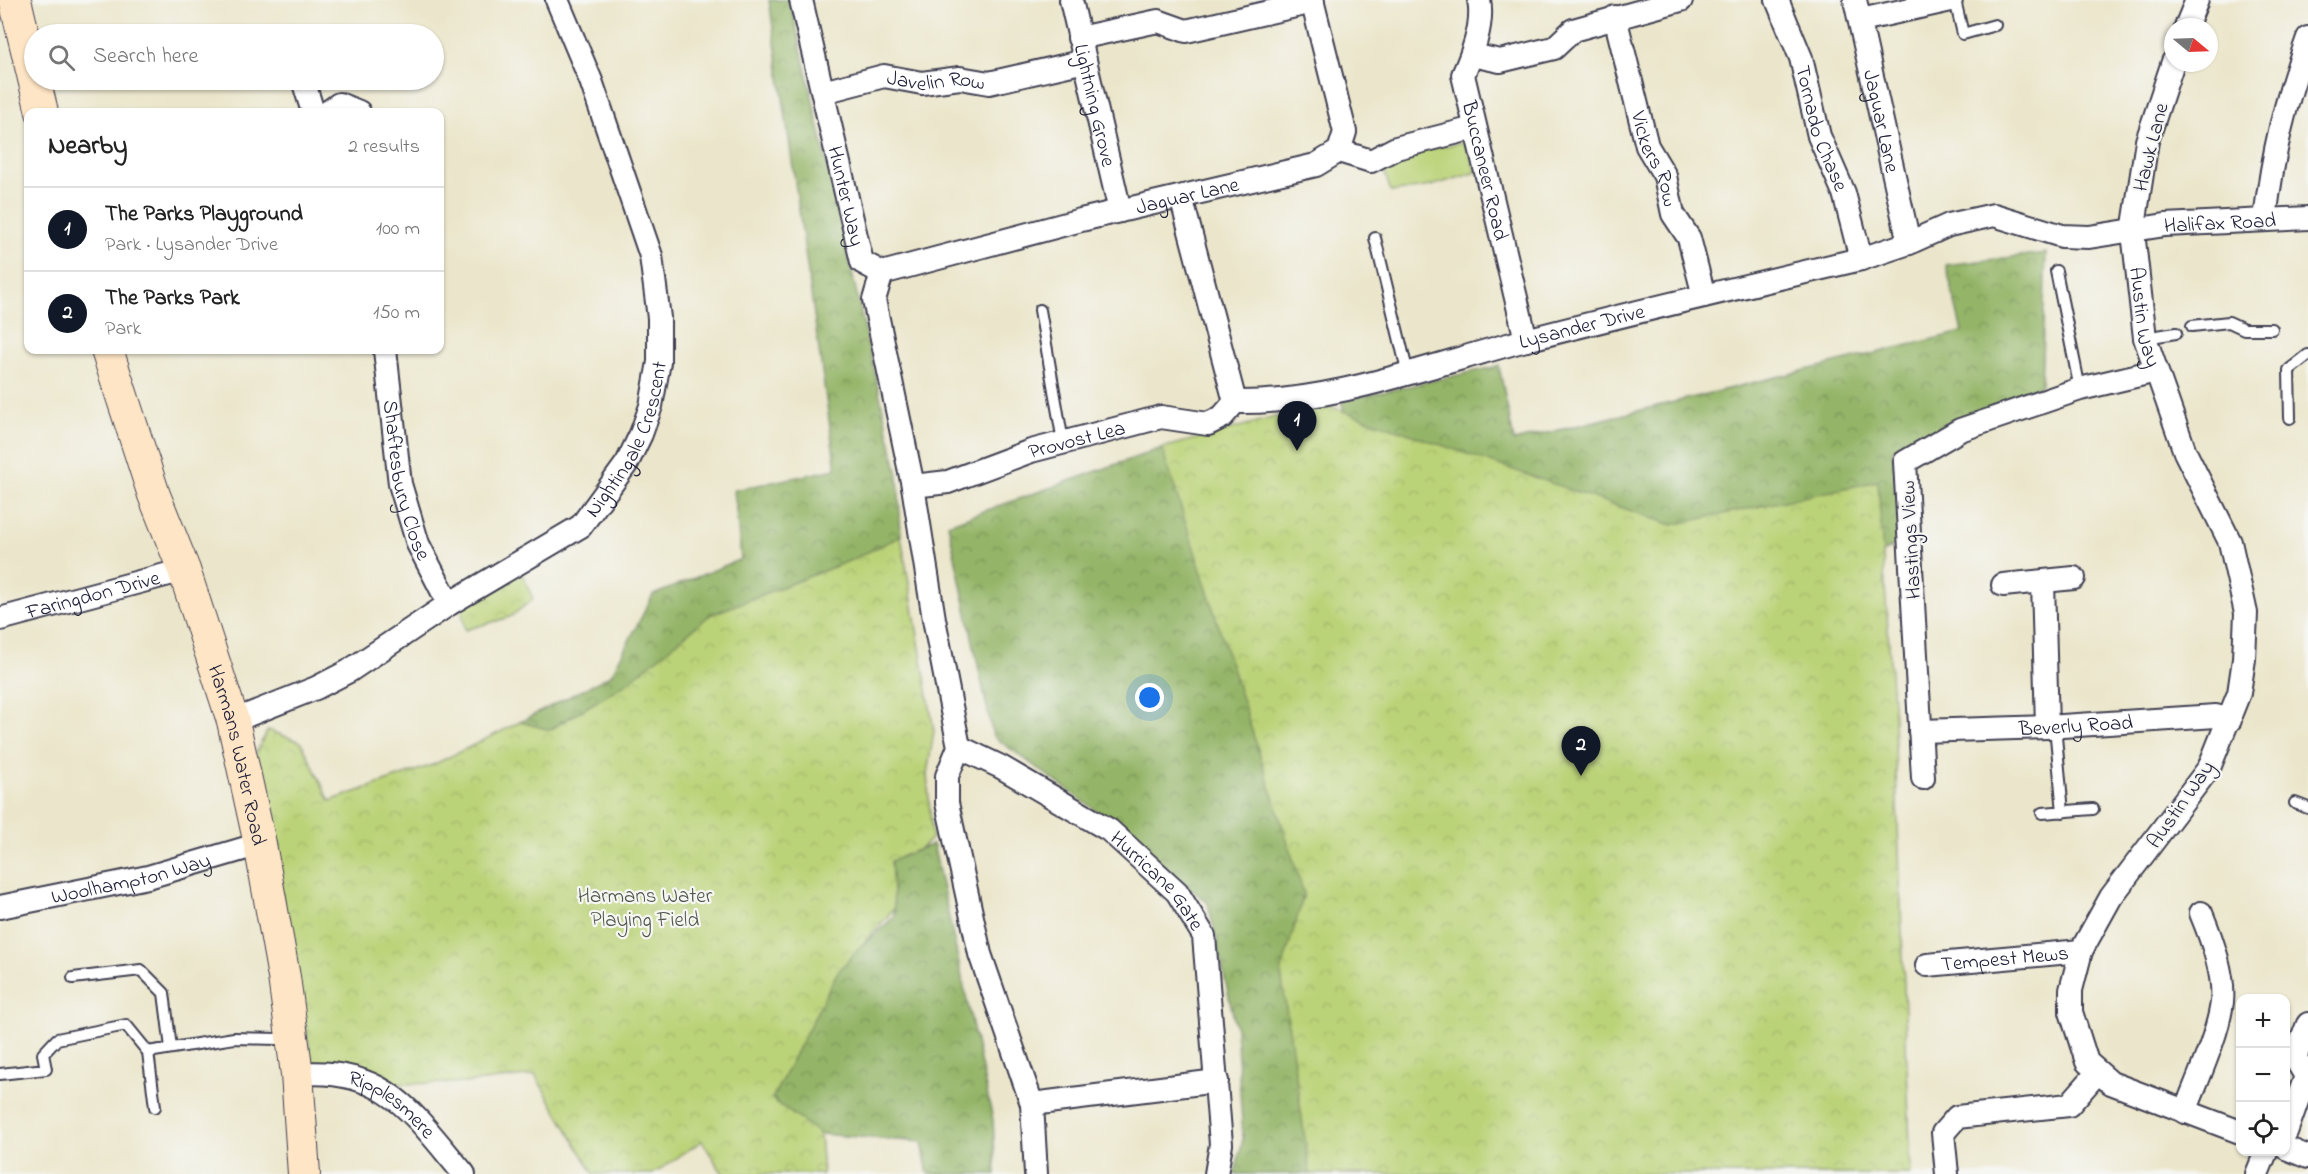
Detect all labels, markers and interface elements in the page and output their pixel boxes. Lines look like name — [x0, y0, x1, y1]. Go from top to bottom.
north arrow — [2164, 18, 2218, 72]
search box — [24, 24, 444, 90]
icon: search — [45, 41, 78, 74]
text: Search here — [93, 41, 198, 73]
street label: Lightning Grove — [1065, 41, 1122, 171]
street label: Tornado Chase — [1786, 62, 1855, 197]
street label: Javelin Row — [884, 64, 987, 101]
street label: Jaguar Lane — [1854, 67, 1906, 177]
street label: Buccaneer Road — [1452, 97, 1515, 244]
street label: Hawk Lane — [2126, 100, 2178, 195]
street label: Vickers Row — [1622, 107, 1684, 210]
text: Nearby — [48, 128, 127, 166]
text: 2 results — [348, 133, 420, 162]
street label: Hunter Way — [818, 143, 871, 250]
street label: Jaguar Lane — [1133, 170, 1243, 224]
text: The Parks Playground — [105, 199, 303, 231]
street label: Halifax Road — [2163, 207, 2277, 242]
text: 1 — [64, 215, 71, 244]
text: 100 m — [376, 215, 420, 244]
text: Park · Lysander Drive — [105, 231, 278, 260]
street label: Austin Way — [2120, 265, 2167, 372]
text: The Parks Park — [105, 283, 240, 315]
street label: Lysander Drive — [1516, 297, 1649, 358]
text: 2 — [63, 299, 72, 328]
text: 150 m — [373, 299, 420, 328]
text: Park — [105, 315, 141, 344]
street label: Nightingale Crescent — [579, 359, 676, 524]
street label: Shaftesbury Close — [374, 398, 437, 567]
pin: 1 — [1278, 402, 1316, 451]
street label: Provost Lea — [1025, 414, 1129, 468]
street label: Hastings View — [1894, 480, 1932, 600]
street label: Faringdon Drive — [22, 564, 164, 629]
street label: Harmans Water Road — [199, 661, 273, 849]
your location — [1135, 683, 1164, 712]
street label: Beverly Road — [2017, 708, 2134, 745]
pin: 2 — [1562, 726, 1600, 776]
street label: Austin Way — [2140, 755, 2225, 856]
street label: Hurricane Gate — [1102, 825, 1210, 937]
street label: Woolhampton Way — [49, 846, 215, 913]
park label: Harmans Water Playing Field — [578, 882, 713, 938]
street label: Tempest Mews — [1940, 939, 2070, 981]
map controls — [2236, 994, 2290, 1156]
button: + — [2236, 994, 2290, 1048]
button: − — [2236, 1048, 2290, 1102]
street label: Ripplesmere — [345, 1064, 442, 1147]
button: locate — [2236, 1102, 2290, 1156]

